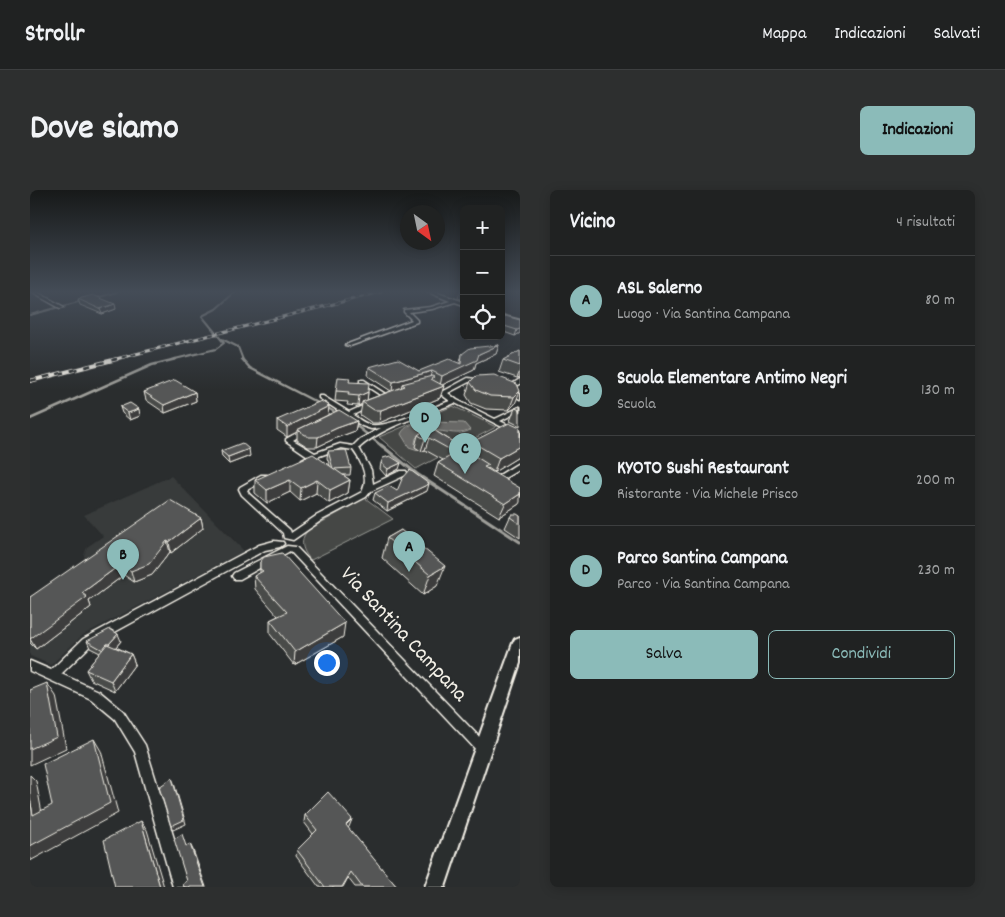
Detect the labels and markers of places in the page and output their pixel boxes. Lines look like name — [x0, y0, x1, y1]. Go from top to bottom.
pin: D — [409, 402, 441, 443]
pin: C — [449, 433, 481, 474]
pin: A — [393, 531, 425, 572]
pin: B — [107, 539, 139, 580]

